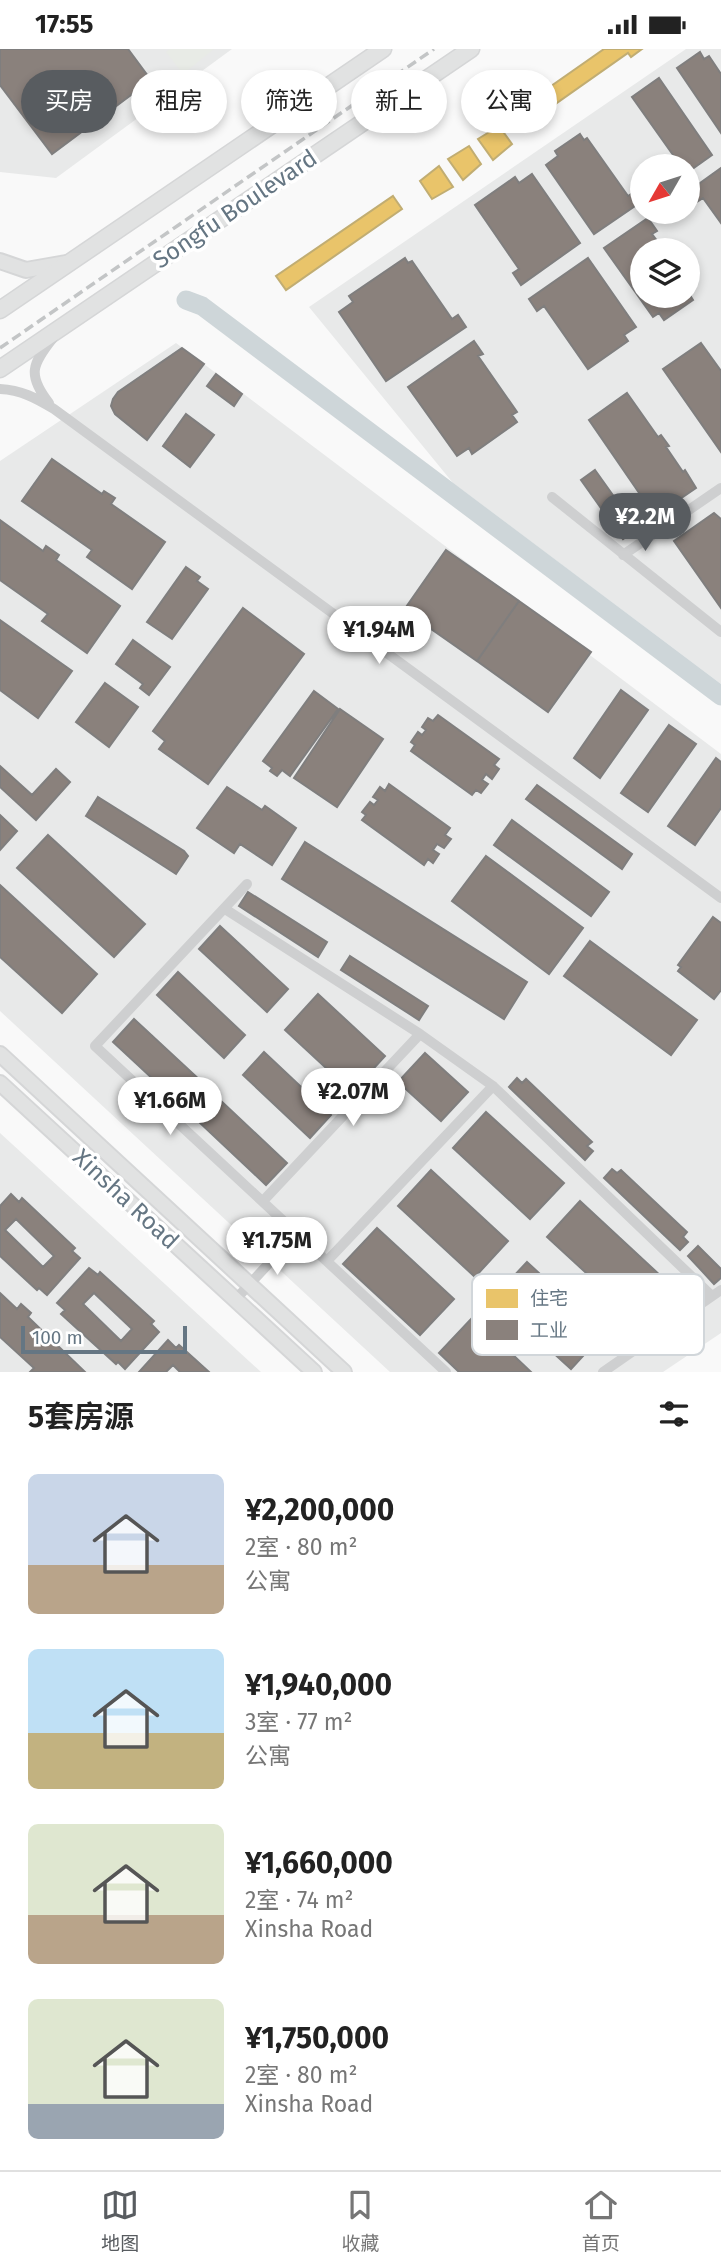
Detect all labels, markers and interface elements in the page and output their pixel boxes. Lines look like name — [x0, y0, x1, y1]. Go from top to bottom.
text: 17:55 — [35, 9, 93, 40]
chip: 买房 — [21, 70, 117, 133]
chip: 租房 — [131, 70, 227, 133]
chip: 筛选 — [241, 70, 337, 133]
chip: 新上 — [351, 70, 447, 133]
chip: 公寓 — [461, 70, 557, 133]
street label: Songfu Boulevard — [148, 144, 322, 274]
north arrow — [630, 154, 700, 224]
map controls — [630, 154, 700, 308]
button: layers — [630, 238, 700, 308]
pin: ¥2.2M — [596, 493, 694, 553]
text: ¥2.2M — [615, 502, 675, 530]
pin: ¥1.94M — [322, 607, 436, 666]
text: ¥1.94M — [343, 615, 415, 643]
pin: ¥2.07M — [296, 1069, 410, 1128]
pin: ¥1.66M — [113, 1077, 227, 1137]
text: ¥2.07M — [317, 1077, 389, 1105]
text: ¥1.66M — [134, 1086, 206, 1114]
street label: Xinsha Road — [68, 1143, 184, 1255]
pin: ¥1.75M — [220, 1217, 334, 1277]
text: ¥1.75M — [242, 1226, 312, 1254]
legend — [472, 1274, 704, 1355]
text: 住宅 — [530, 1287, 568, 1310]
text: 工业 — [530, 1319, 568, 1342]
scale bar — [21, 1323, 187, 1355]
text: 100 m — [32, 1326, 83, 1349]
icon: filters — [655, 1395, 693, 1433]
text: 5套房源 — [28, 1399, 134, 1435]
text: ¥2,200,000 — [245, 1492, 394, 1528]
icon: home — [84, 1502, 168, 1586]
text: 2室 · 80 m² — [245, 1533, 358, 1561]
text: 公寓 — [245, 1567, 291, 1595]
text: ¥1,940,000 — [245, 1667, 392, 1703]
icon: home — [84, 1677, 168, 1761]
text: 3室 · 77 m² — [245, 1708, 353, 1736]
text: 公寓 — [245, 1742, 291, 1770]
text: ¥1,660,000 — [245, 1845, 393, 1881]
icon: home — [84, 1852, 168, 1936]
text: 2室 · 74 m² — [245, 1886, 354, 1914]
text: Xinsha Road — [245, 1915, 373, 1943]
text: ¥1,750,000 — [245, 2020, 389, 2056]
icon: home — [84, 2027, 168, 2111]
text: 2室 · 80 m² — [245, 2061, 358, 2089]
text: Xinsha Road — [245, 2090, 373, 2118]
tab: 地图 — [101, 2186, 139, 2255]
tab: 收藏 — [341, 2186, 380, 2255]
tab: 首页 — [582, 2186, 620, 2255]

